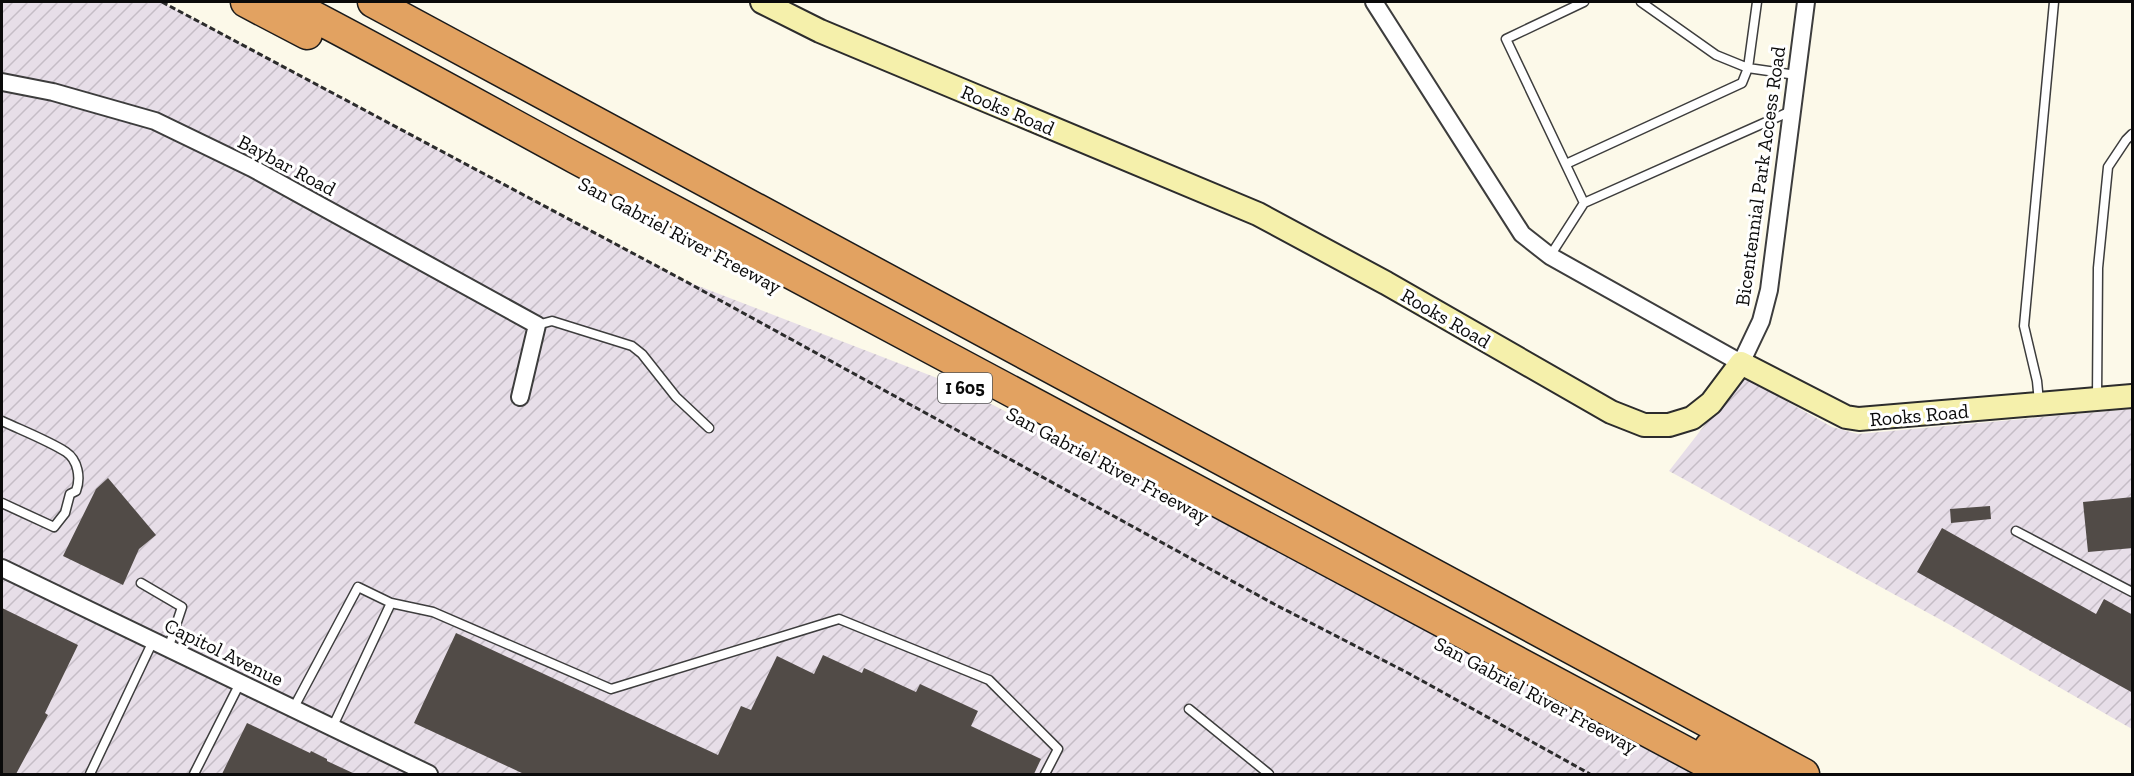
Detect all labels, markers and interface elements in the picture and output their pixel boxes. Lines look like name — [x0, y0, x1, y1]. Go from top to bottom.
street label: Bicentennial Park Access Road — [1730, 45, 1790, 307]
street label: Rooks Road — [958, 80, 1058, 140]
street label: Baybar Road — [234, 129, 340, 201]
street label: San Gabriel River Freeway — [574, 171, 786, 299]
street label: Rooks Road — [1397, 283, 1495, 353]
road number: I 605 — [938, 373, 992, 403]
street label: Rooks Road — [1868, 399, 1970, 431]
street label: San Gabriel River Freeway — [1002, 401, 1214, 529]
street label: Capitol Avenue — [161, 613, 287, 691]
street label: San Gabriel River Freeway — [1430, 631, 1642, 759]

